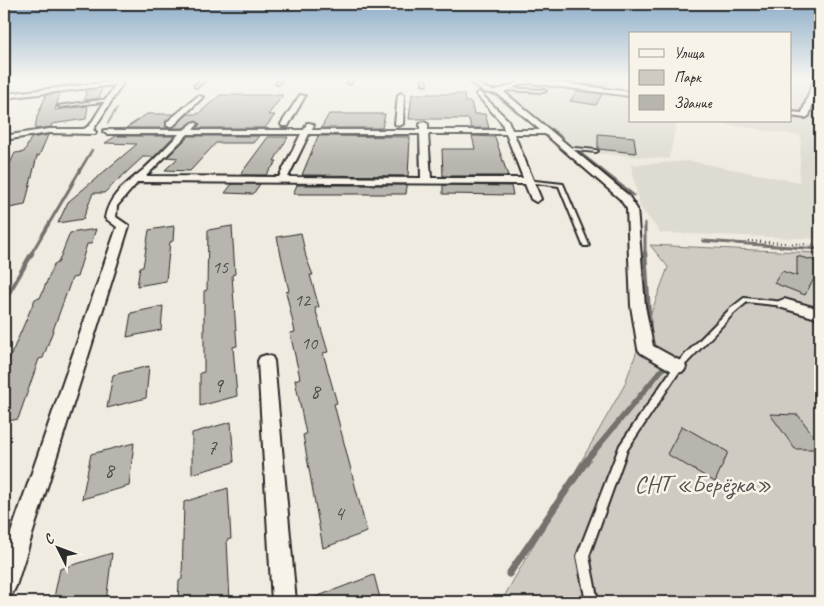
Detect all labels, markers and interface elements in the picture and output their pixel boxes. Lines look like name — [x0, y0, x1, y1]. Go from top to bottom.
legend — [629, 32, 792, 122]
text: Улица — [674, 44, 705, 63]
text: Парк — [674, 68, 702, 87]
text: Здание — [674, 94, 713, 113]
house number: 15 — [212, 256, 229, 278]
house number: 12 — [294, 289, 312, 311]
house number: 10 — [301, 332, 319, 354]
house number: 9 — [213, 372, 224, 398]
house number: 8 — [310, 378, 322, 404]
house number: 7 — [207, 434, 218, 460]
house number: 8 — [104, 457, 116, 483]
park label: СНТ «Берёзка» — [634, 469, 772, 500]
house number: 4 — [334, 500, 346, 526]
north arrow — [32, 524, 82, 574]
text: С — [40, 530, 59, 548]

